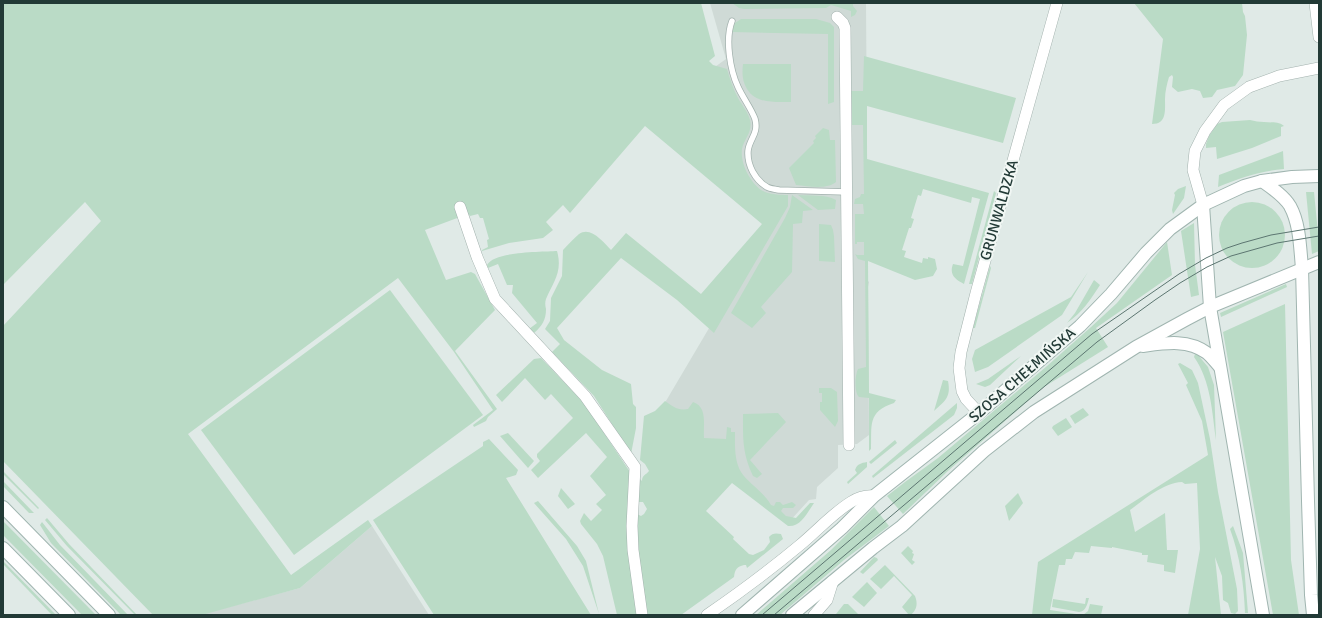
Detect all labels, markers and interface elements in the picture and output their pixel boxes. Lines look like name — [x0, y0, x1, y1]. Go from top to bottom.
street label: GRUNWALDZKA — [976, 158, 1022, 262]
street label: SZOSA CHEŁMIŃSKA — [964, 323, 1079, 426]

